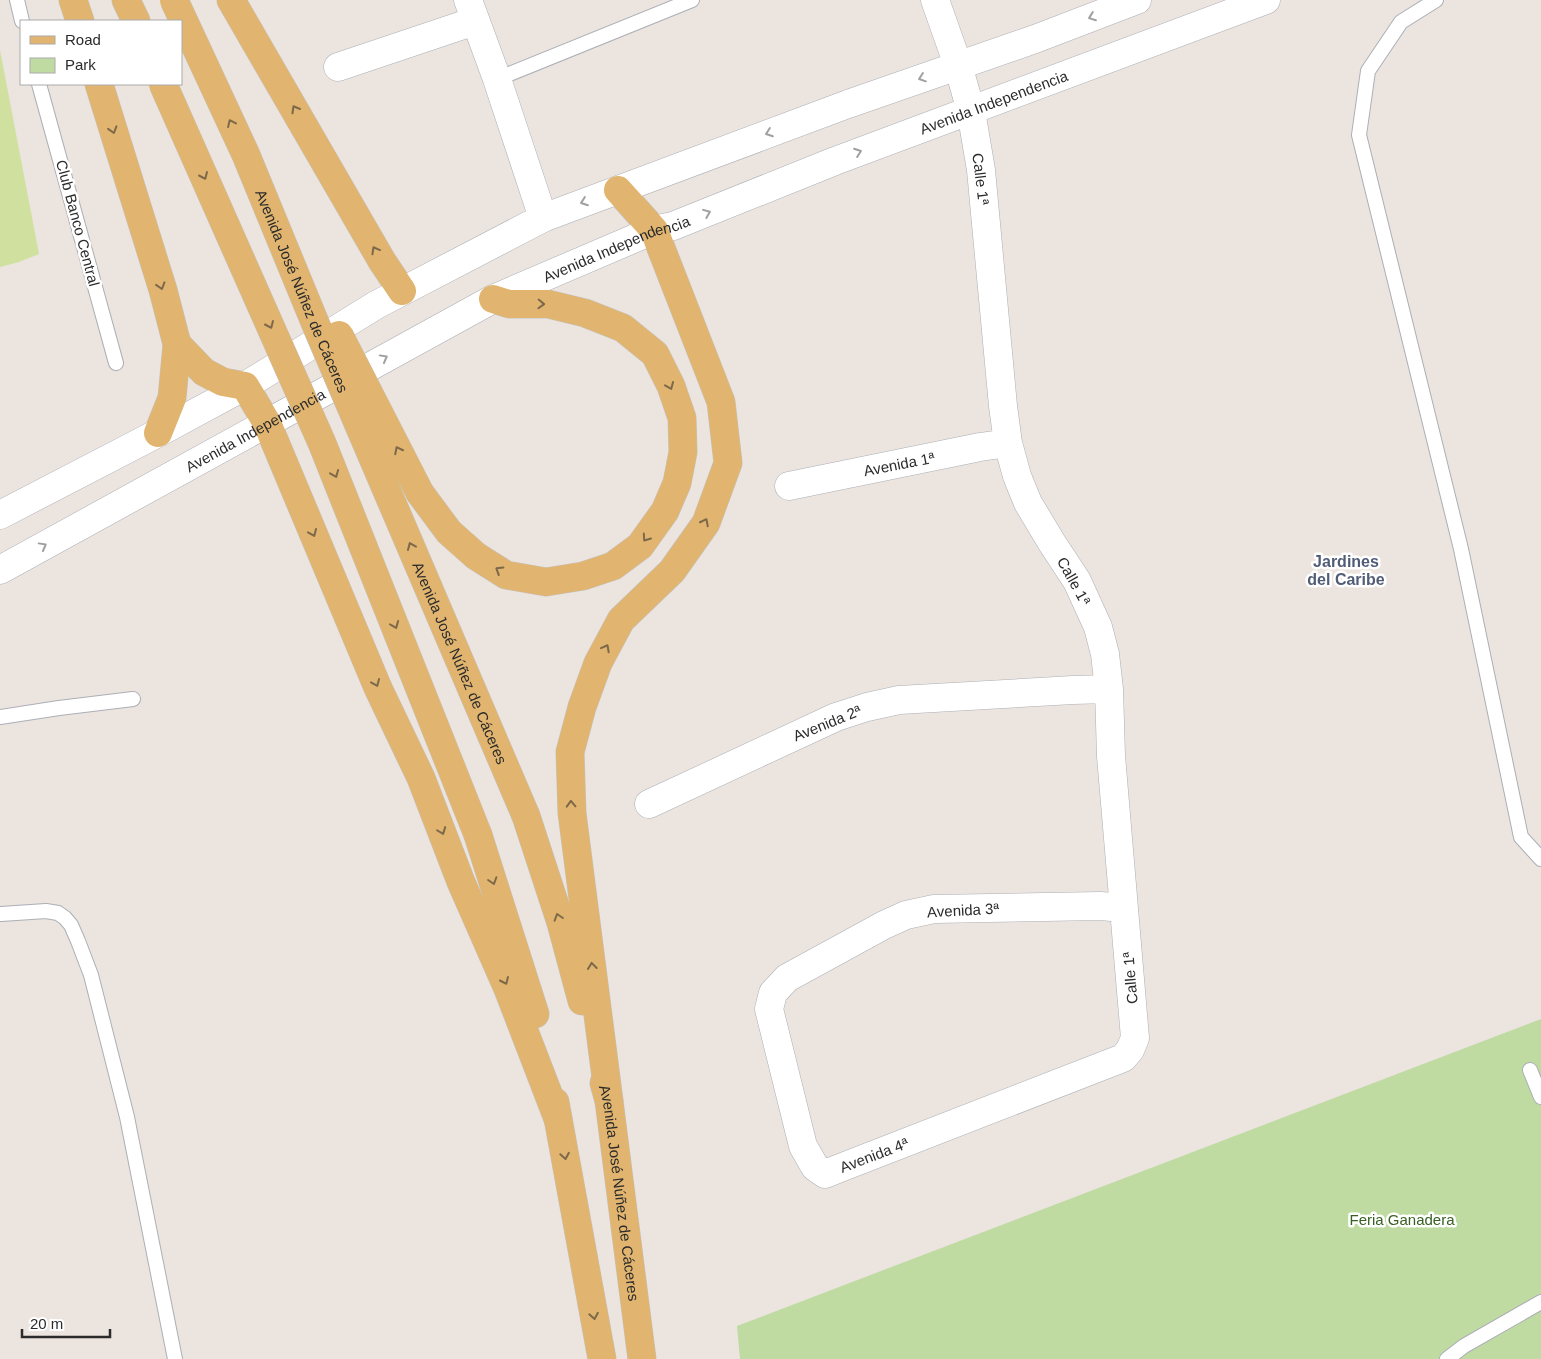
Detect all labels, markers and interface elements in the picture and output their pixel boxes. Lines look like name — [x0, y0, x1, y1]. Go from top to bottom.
one-way arrow — [1088, 11, 1097, 22]
legend — [20, 20, 182, 85]
text: Road — [65, 31, 101, 48]
text: Park — [65, 56, 96, 73]
street label: Avenida Independencia — [917, 66, 1071, 137]
one-way arrow — [918, 72, 927, 82]
one-way arrow — [291, 105, 301, 114]
one-way arrow — [227, 119, 237, 128]
one-way arrow — [108, 126, 118, 134]
one-way arrow — [766, 127, 774, 137]
one-way arrow — [853, 148, 862, 158]
street label: Calle 1ª — [969, 152, 993, 206]
street label: Club Banco Central — [53, 158, 103, 288]
one-way arrow — [198, 171, 209, 180]
street label: Avenida José Núñez de Cáceres — [253, 187, 352, 395]
one-way arrow — [581, 196, 589, 206]
one-way arrow — [702, 208, 711, 219]
street label: Avenida Independencia — [540, 211, 693, 285]
one-way arrow — [372, 246, 382, 255]
one-way arrow — [156, 281, 166, 289]
one-way arrow — [537, 299, 545, 310]
one-way arrow — [264, 320, 275, 329]
one-way arrow — [379, 354, 388, 364]
one-way arrow — [664, 381, 675, 390]
street label: Avenida Independencia — [182, 384, 328, 475]
one-way arrow — [394, 446, 404, 455]
street label: Avenida 1ª — [862, 449, 936, 479]
one-way arrow — [328, 469, 339, 478]
one-way arrow — [699, 518, 709, 527]
one-way arrow — [307, 528, 318, 537]
one-way arrow — [643, 532, 652, 541]
one-way arrow — [406, 542, 417, 551]
one-way arrow — [37, 543, 46, 553]
district label: Jardines del Caribe — [1307, 553, 1385, 588]
street label: Calle 1ª — [1054, 554, 1094, 608]
street label: Avenida José Núñez de Cáceres — [410, 559, 511, 766]
one-way arrow — [495, 567, 504, 577]
one-way arrow — [388, 620, 399, 629]
one-way arrow — [600, 645, 610, 654]
one-way arrow — [370, 678, 381, 687]
street label: Avenida 2ª — [790, 701, 864, 744]
one-way arrow — [566, 800, 577, 808]
one-way arrow — [436, 827, 446, 835]
one-way arrow — [487, 876, 497, 885]
street label: Avenida 3ª — [927, 900, 1000, 920]
one-way arrow — [554, 913, 564, 921]
street label: Calle 1ª — [1119, 951, 1141, 1005]
one-way arrow — [587, 961, 597, 970]
one-way arrow — [498, 976, 509, 985]
street label: Avenida José Núñez de Cáceres — [596, 1083, 643, 1302]
street label: Avenida 4ª — [837, 1134, 911, 1176]
one-way arrow — [559, 1152, 570, 1160]
park label: Feria Ganadera — [1349, 1211, 1455, 1228]
scale bar — [22, 1306, 110, 1338]
one-way arrow — [589, 1311, 599, 1320]
text: 20 m — [30, 1315, 63, 1332]

